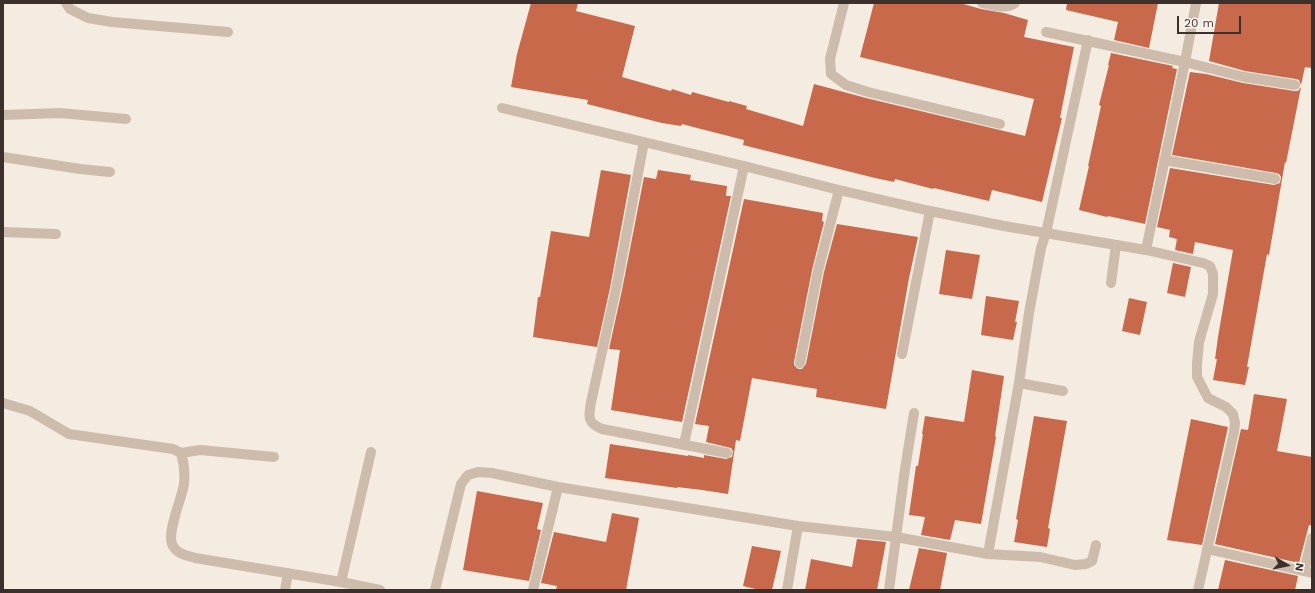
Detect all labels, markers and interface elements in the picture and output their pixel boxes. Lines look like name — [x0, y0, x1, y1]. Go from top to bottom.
scale bar — [1179, 8, 1243, 34]
text: 20 m — [1184, 16, 1214, 30]
north arrow — [1267, 545, 1307, 585]
text: N — [1292, 562, 1306, 572]

